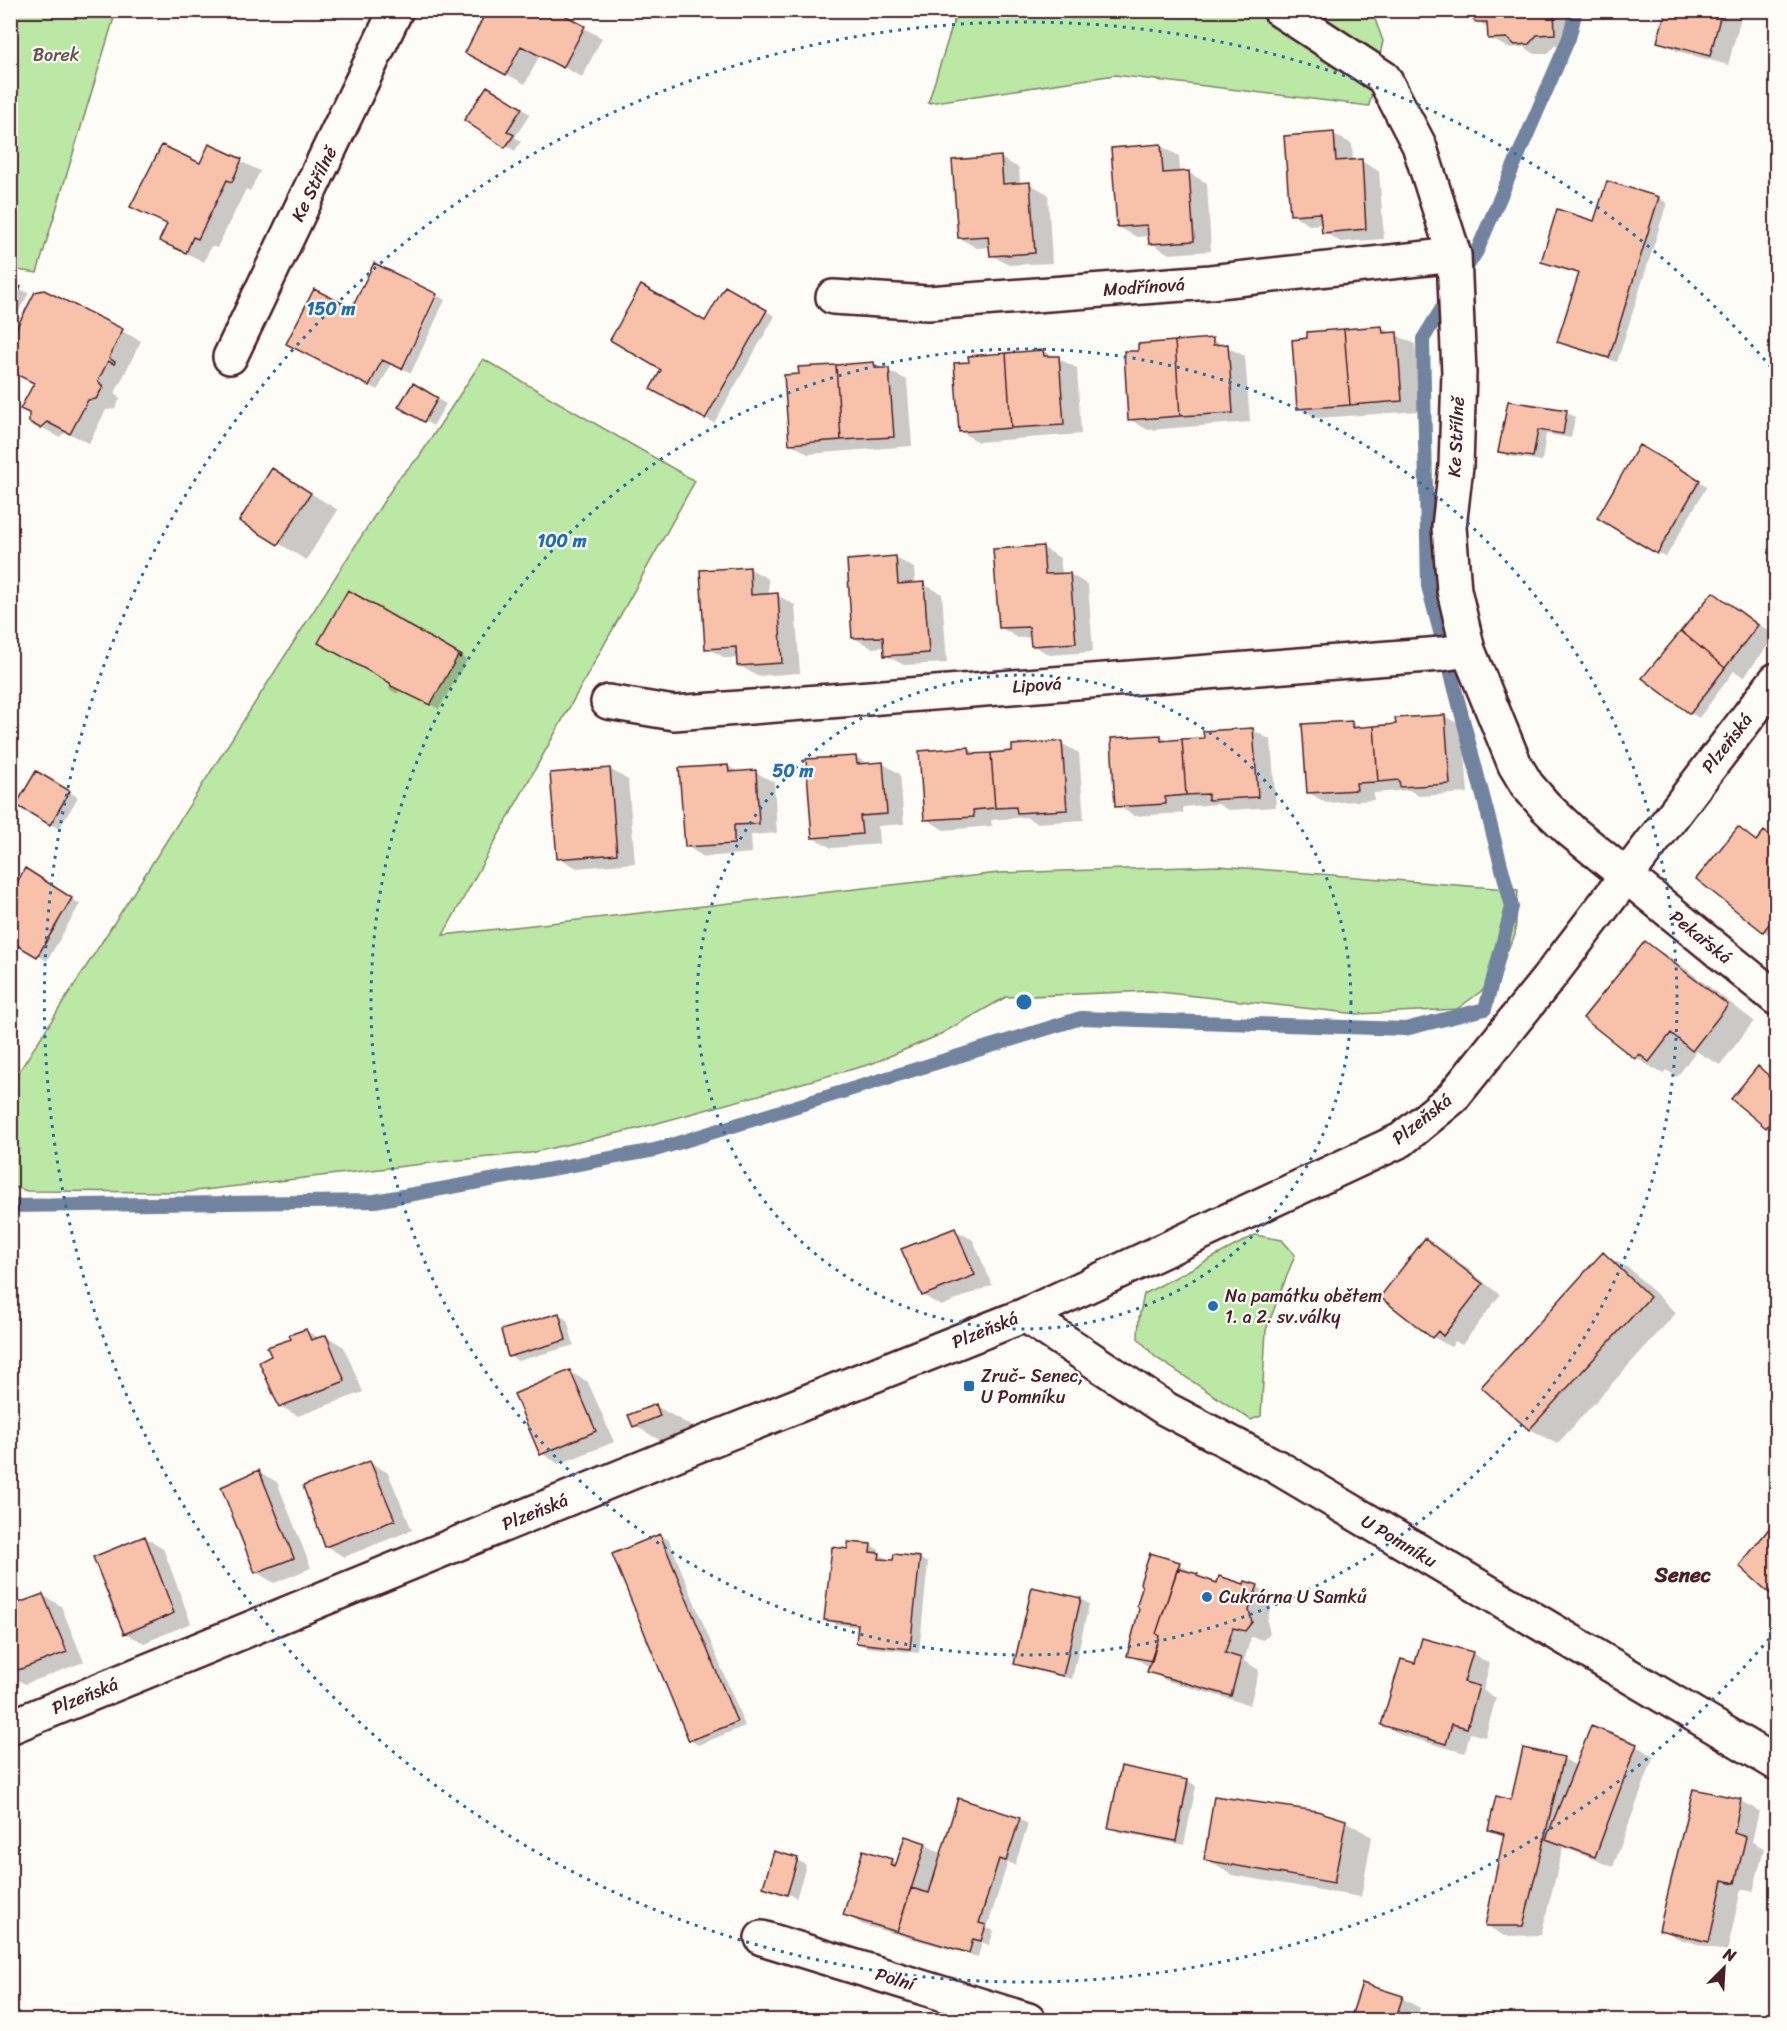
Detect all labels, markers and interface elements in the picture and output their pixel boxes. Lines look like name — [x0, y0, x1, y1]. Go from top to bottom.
park label: Borek — [33, 39, 80, 71]
street label: Ke Střílně — [282, 139, 347, 227]
street label: Modřínová — [1102, 268, 1186, 306]
text: 150 m — [307, 293, 355, 325]
street label: Ke Střílně — [1438, 394, 1474, 478]
text: 100 m — [538, 525, 587, 557]
street label: Lipová — [1011, 667, 1063, 703]
street label: Plzeňská — [1693, 706, 1761, 780]
text: 50 m — [773, 755, 814, 787]
street label: Pekařská — [1663, 902, 1739, 972]
centre of rings — [1014, 992, 1034, 1012]
street label: Plzeňská — [1385, 1085, 1459, 1153]
place label: Na památku obětem 1. a 2. sv.války — [1225, 1280, 1382, 1333]
marker: Na památku obětem 1. a 2. sv.války — [1206, 1299, 1220, 1313]
street label: Plzeňská — [947, 1302, 1023, 1358]
place label: Zruč- Senec, U Pomníku — [981, 1360, 1084, 1413]
marker: Zruč- Senec, U Pomníku — [962, 1379, 976, 1393]
street label: Plzeňská — [497, 1484, 573, 1540]
street label: U Pomníku — [1355, 1506, 1444, 1577]
district label: Senec — [1654, 1556, 1712, 1594]
place label: Cukrárna U Samků — [1219, 1581, 1367, 1613]
marker: Cukrárna U Samků — [1200, 1590, 1214, 1604]
street label: Plzeňská — [47, 1668, 123, 1724]
north arrow — [1694, 1938, 1754, 1998]
text: N — [1718, 1939, 1742, 1971]
street label: Polní — [871, 1958, 921, 2001]

